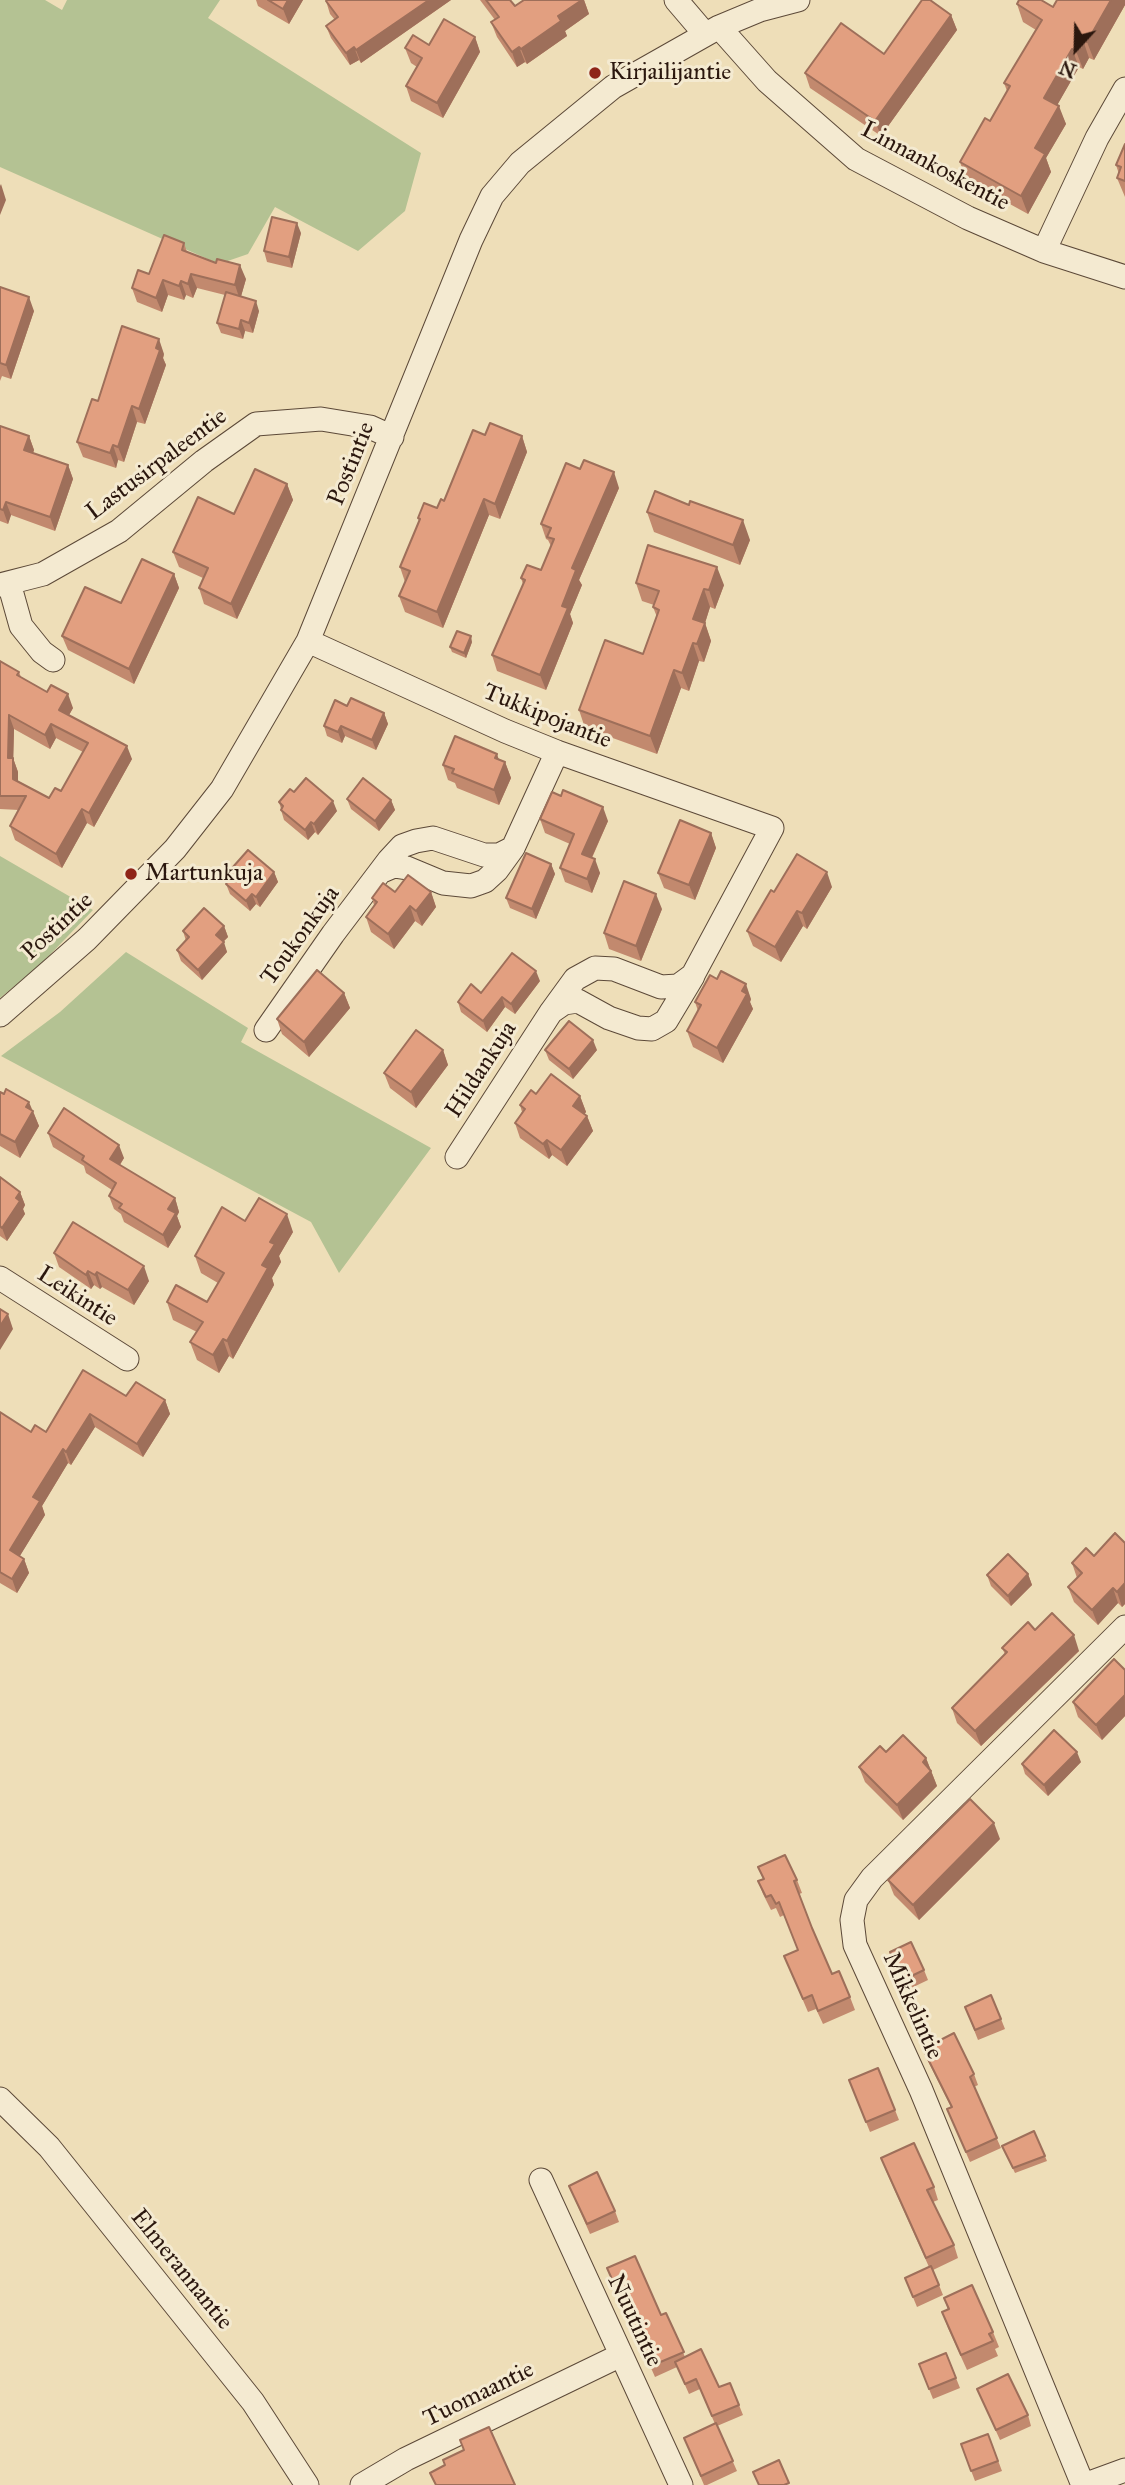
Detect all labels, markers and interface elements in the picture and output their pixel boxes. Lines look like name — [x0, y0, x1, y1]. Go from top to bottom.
north arrow — [1041, 14, 1111, 84]
text: N — [1056, 55, 1080, 83]
place label: Kirjailijantie — [609, 59, 731, 87]
marker: Kirjailijantie — [587, 65, 603, 81]
street label: Linnankoskentie — [856, 116, 1014, 218]
street label: Lastusirpaleentie — [81, 403, 233, 527]
street label: Postintie — [322, 418, 382, 510]
street label: Tukkipojantie — [479, 678, 615, 756]
place label: Martunkuja — [145, 860, 263, 888]
marker: Martunkuja — [123, 866, 139, 882]
street label: Toukonkuja — [255, 881, 347, 991]
street label: Postintie — [16, 887, 100, 967]
street label: Hildankuja — [440, 1017, 524, 1123]
street label: Leikintie — [31, 1260, 123, 1334]
street label: Mikkelintie — [876, 1948, 948, 2064]
street label: Elmerannantie — [124, 2204, 238, 2336]
street label: Nuutintie — [600, 2270, 668, 2372]
street label: Tuomaantie — [419, 2356, 539, 2434]

